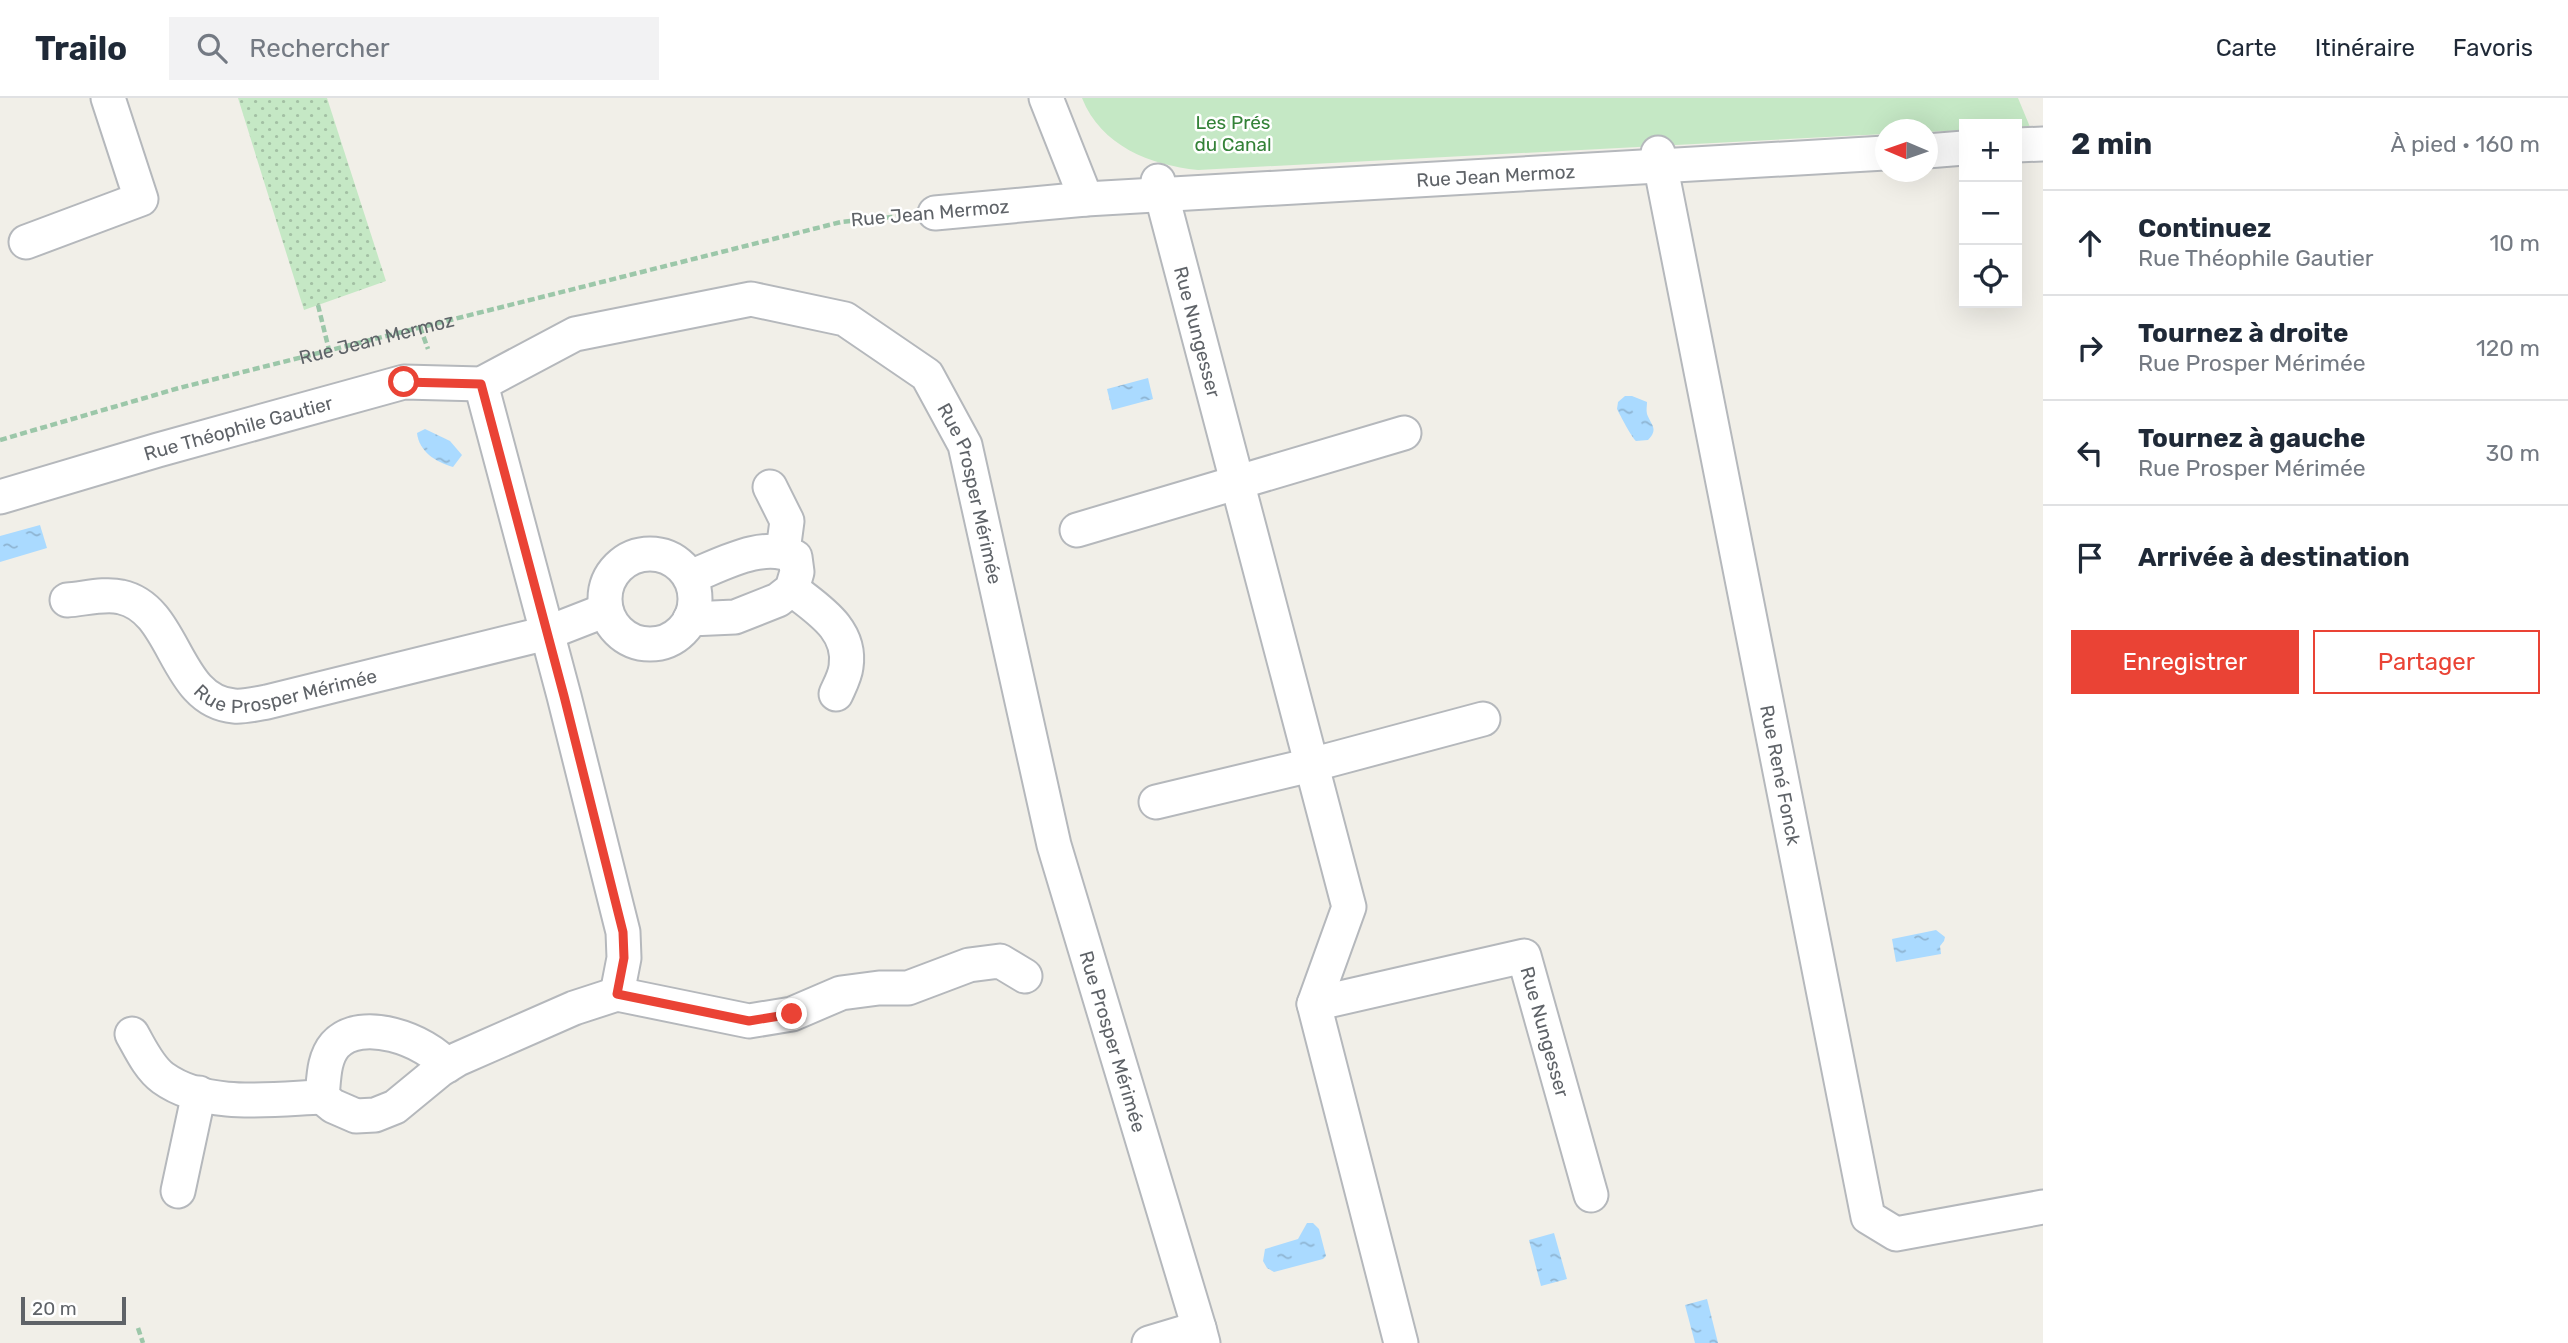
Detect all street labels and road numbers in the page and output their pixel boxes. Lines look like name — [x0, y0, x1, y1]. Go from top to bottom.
street label: Rue Jean Mermoz — [1416, 159, 1576, 191]
street label: Rue Jean Mermoz — [850, 195, 1010, 231]
street label: Rue Nungesser — [1169, 264, 1226, 401]
street label: Rue Jean Mermoz — [297, 308, 456, 369]
street label: Rue Théophile Gautier — [141, 391, 336, 465]
street label: Rue Prosper Mérimée — [933, 399, 1007, 586]
street label: Rue Prosper Mérimée — [189, 664, 379, 718]
street label: Rue René Fonck — [1756, 703, 1806, 847]
street label: Rue Prosper Mérimée — [1075, 948, 1151, 1135]
street label: Rue Nungesser — [1516, 964, 1575, 1100]

